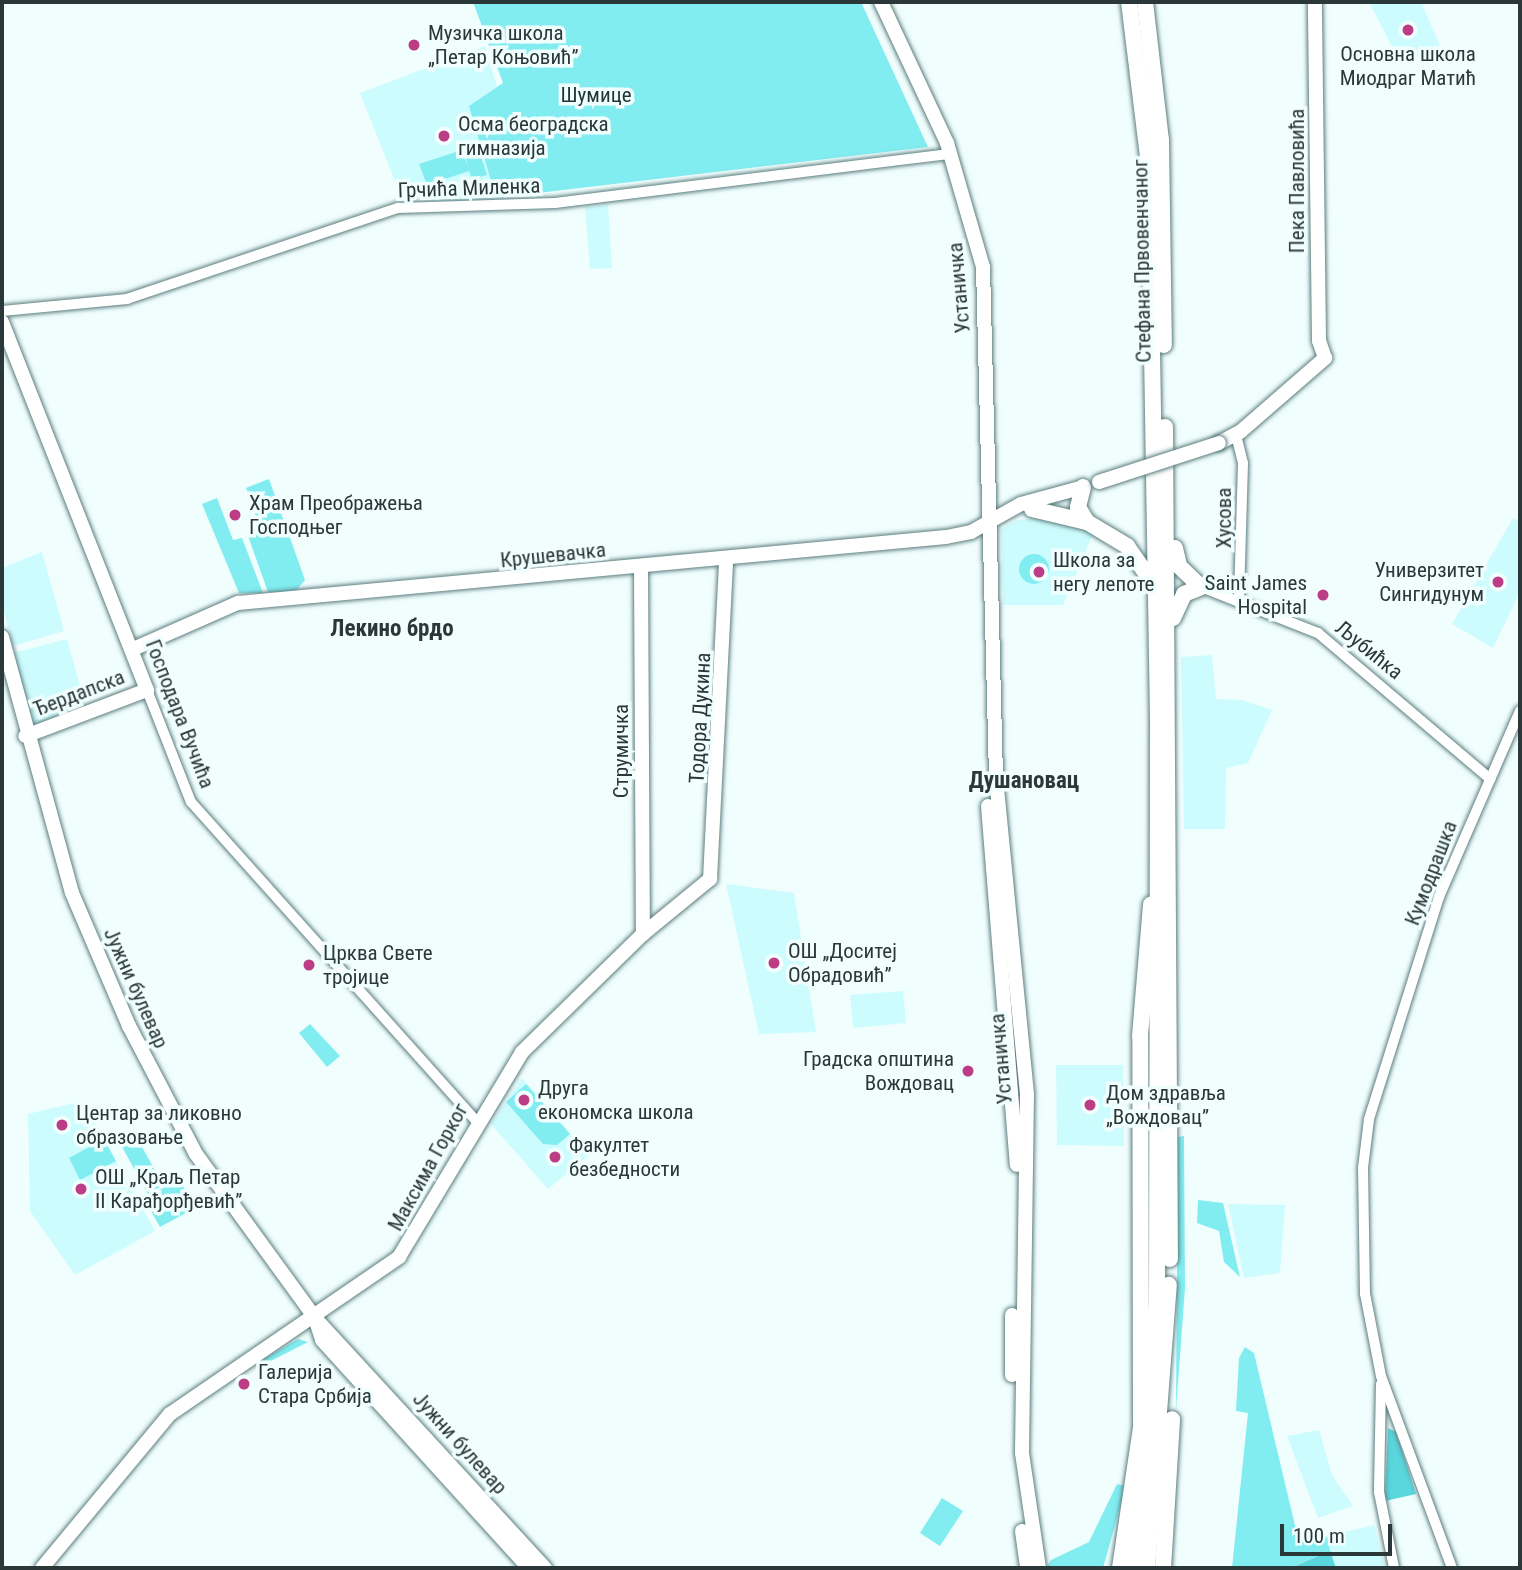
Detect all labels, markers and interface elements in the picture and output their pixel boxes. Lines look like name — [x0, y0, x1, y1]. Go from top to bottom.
place label: Музичка школа „Петар Коњовић” — [428, 20, 579, 70]
marker: Основна школа Миодраг Матић — [1400, 22, 1416, 38]
marker: Музичка школа „Петар Коњовић” — [406, 37, 422, 53]
place label: Основна школа Миодраг Матић — [1340, 41, 1476, 91]
park label: Шумице — [561, 82, 631, 108]
street label: Пека Павловића — [1284, 109, 1310, 253]
place label: Осма београдска гимназија — [458, 111, 609, 161]
marker: Осма београдска гимназија — [436, 128, 452, 144]
street label: Стефана Првовенчаног — [1128, 159, 1156, 363]
street label: Грчића Миленка — [397, 173, 541, 203]
street label: Устаничка — [942, 242, 976, 334]
street label: Хусова — [1211, 488, 1237, 548]
place label: Храм Преображења Господњег — [249, 490, 423, 540]
marker: Храм Преображења Господњег — [227, 507, 243, 523]
street label: Крушевачка — [499, 537, 607, 573]
place label: Школа за негу лепоте — [1053, 547, 1154, 597]
place label: Универзитет Сингидунум — [1375, 557, 1484, 607]
marker: Школа за негу лепоте — [1031, 564, 1047, 580]
place label: Saint James Hospital — [1205, 570, 1307, 620]
marker: Универзитет Сингидунум — [1490, 574, 1506, 590]
marker: Saint James Hospital — [1313, 585, 1333, 605]
district label: Лекино брдо — [330, 615, 454, 643]
street label: Љубићка — [1330, 615, 1408, 685]
street label: Господара Вучића — [140, 636, 220, 792]
street label: Тодора Дукина — [684, 652, 716, 784]
street label: Ђердапска — [30, 664, 128, 722]
street label: Струмичка — [608, 704, 634, 798]
district label: Душановац — [969, 767, 1079, 795]
street label: Кумодрашка — [1400, 817, 1462, 929]
street label: Јужни булевар — [98, 924, 174, 1052]
place label: ОШ „Доситеј Обрадовић” — [788, 938, 897, 988]
place label: Црква Свете тројице — [323, 940, 432, 990]
marker: ОШ „Доситеј Обрадовић” — [766, 955, 782, 971]
marker: Црква Свете тројице — [301, 957, 317, 973]
street label: Устаничка — [984, 1013, 1018, 1105]
place label: Градска општина Вождовац — [803, 1046, 954, 1096]
marker: Градска општина Вождовац — [960, 1063, 976, 1079]
place label: Друга економска школа — [538, 1075, 694, 1125]
place label: Дом здравља „Вождовац” — [1106, 1080, 1226, 1130]
marker: Друга економска школа — [516, 1092, 532, 1108]
marker: Дом здравља „Вождовац” — [1080, 1095, 1100, 1115]
street label: Максима Горког — [383, 1099, 473, 1235]
place label: Центар за ликовно образовање — [76, 1100, 242, 1150]
marker: Центар за ликовно образовање — [54, 1117, 70, 1133]
place label: Факултет безбедности — [569, 1132, 680, 1182]
marker: Факултет безбедности — [547, 1149, 563, 1165]
place label: ОШ „Краљ Петар II Карађорђевић” — [95, 1164, 242, 1214]
marker: ОШ „Краљ Петар II Карађорђевић” — [73, 1181, 89, 1197]
place label: Галерија Стара Србија — [258, 1359, 372, 1409]
marker: Галерија Стара Србија — [236, 1376, 252, 1392]
street label: Јужни булевар — [407, 1387, 513, 1499]
scale bar — [1284, 1510, 1396, 1554]
text: 100 m — [1293, 1524, 1345, 1548]

